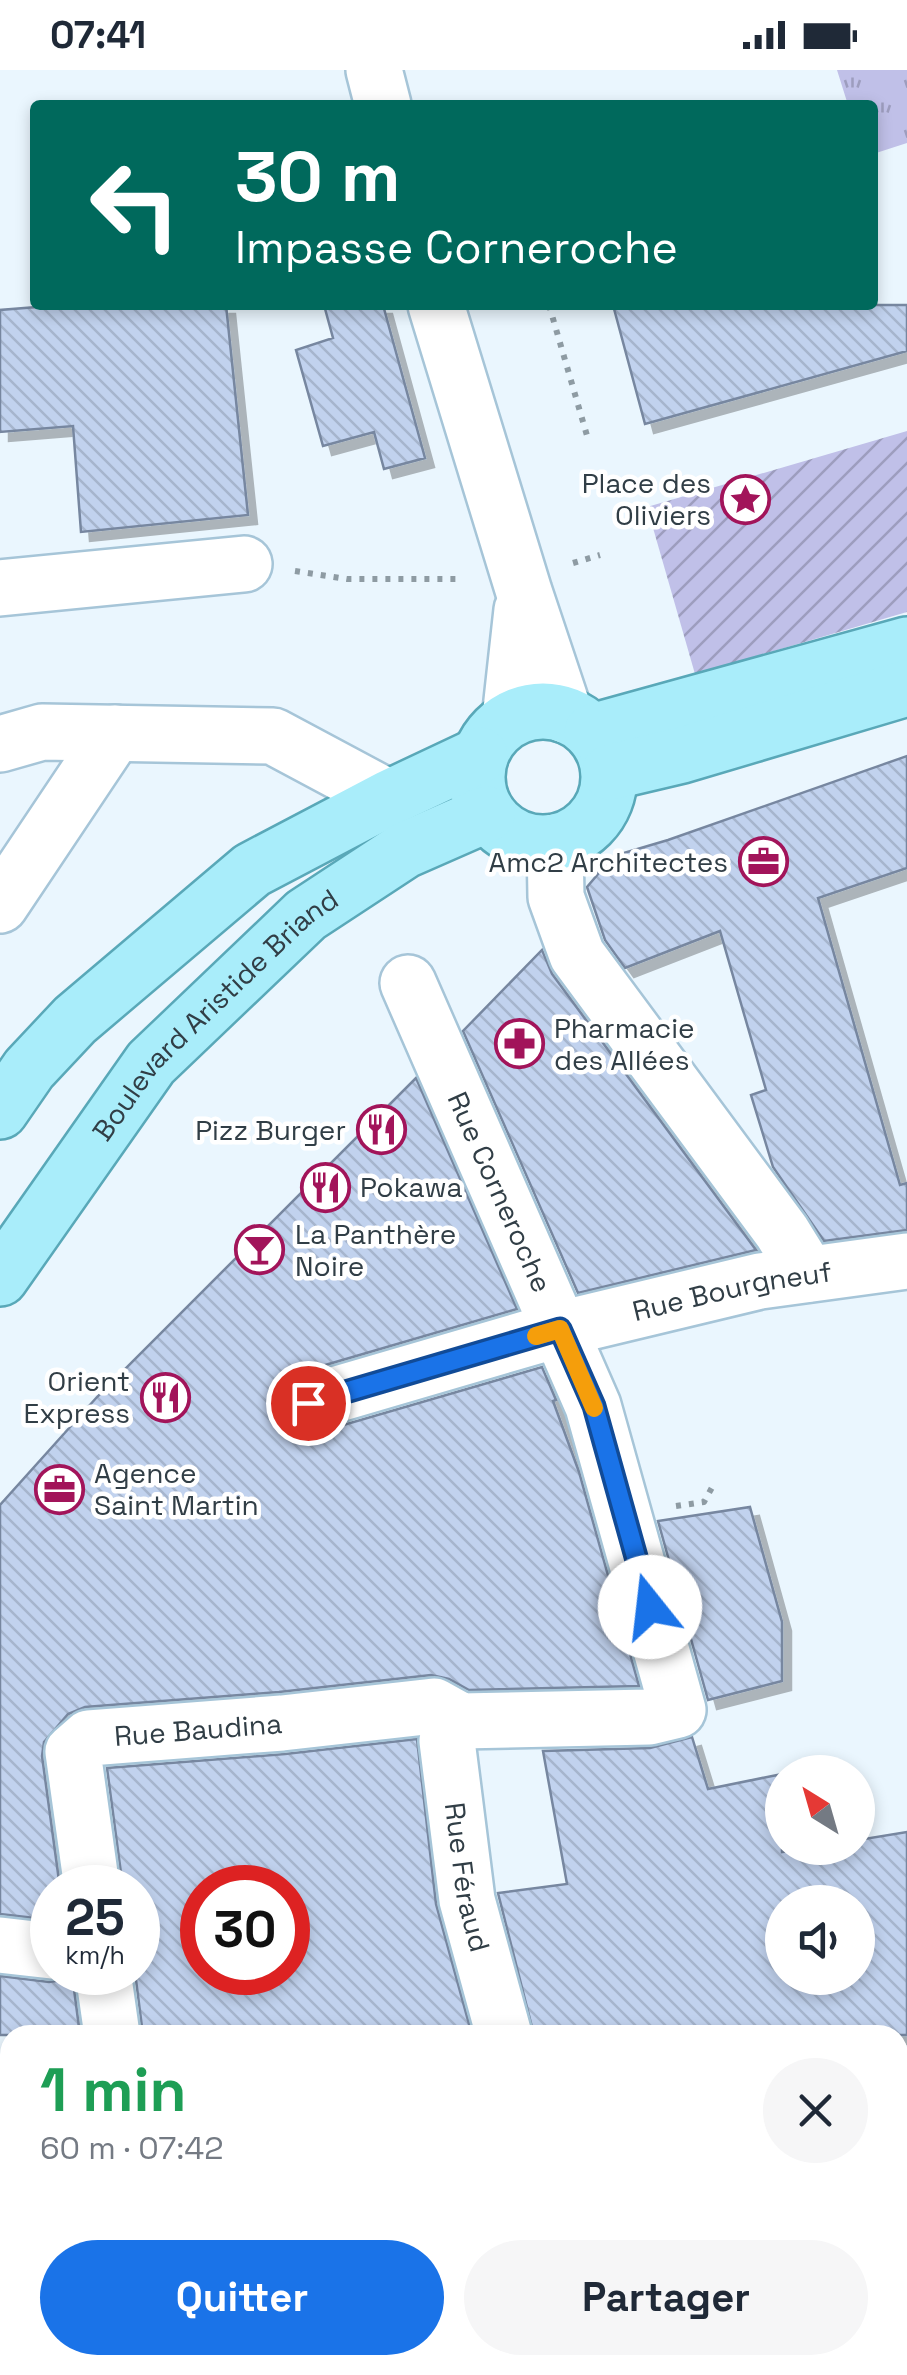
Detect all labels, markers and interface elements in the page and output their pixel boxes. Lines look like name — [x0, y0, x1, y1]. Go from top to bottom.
text: 07:41 — [50, 11, 146, 59]
text: 30 m — [235, 132, 400, 221]
icon: left — [70, 140, 200, 270]
text: Impasse Corneroche — [235, 219, 678, 276]
place label: Place des Oliviers — [582, 465, 711, 533]
place icon: Place des Oliviers — [720, 473, 772, 525]
office icon: Amc2 Architectes — [737, 836, 789, 888]
place label: Amc2 Architectes — [489, 844, 728, 880]
street label: Boulevard Aristide Briand — [84, 881, 345, 1148]
place label: Pharmacie des Allées — [554, 1010, 695, 1078]
pharmacy icon: Pharmacie des Allées — [493, 1018, 545, 1070]
street label: Rue Corneroche — [440, 1086, 560, 1298]
restaurant icon: Pizz Burger — [355, 1104, 407, 1156]
place label: Pizz Burger — [195, 1112, 346, 1148]
restaurant icon: Pokawa — [299, 1161, 351, 1213]
place label: Pokawa — [360, 1169, 463, 1205]
place label: La Panthère Noire — [295, 1216, 456, 1284]
bar icon: La Panthère Noire — [234, 1224, 286, 1276]
street label: Rue Bourgneuf — [629, 1253, 834, 1329]
pin — [266, 1361, 351, 1446]
place label: Orient Express — [23, 1363, 130, 1431]
restaurant icon: Orient Express — [139, 1371, 191, 1423]
icon: arrive — [281, 1376, 336, 1431]
place label: Agence Saint Martin — [94, 1455, 259, 1523]
office icon: Agence Saint Martin — [33, 1463, 85, 1515]
position arrow — [598, 1555, 702, 1659]
street label: Rue Baudina — [113, 1705, 283, 1754]
north arrow — [765, 1755, 875, 1865]
map controls — [765, 1755, 875, 1995]
street label: Rue Féraud — [437, 1800, 498, 1956]
speed limit sign: 30 — [180, 1865, 310, 1995]
button: sound — [765, 1885, 875, 1995]
text: 25 — [65, 1886, 125, 1950]
text: km/h — [65, 1939, 125, 1971]
text: 1 min — [40, 2052, 187, 2129]
button: close — [763, 2058, 868, 2163]
text: 60 m · 07:42 — [40, 2128, 224, 2168]
button: Quitter — [40, 2240, 444, 2355]
button: Partager — [464, 2240, 868, 2355]

